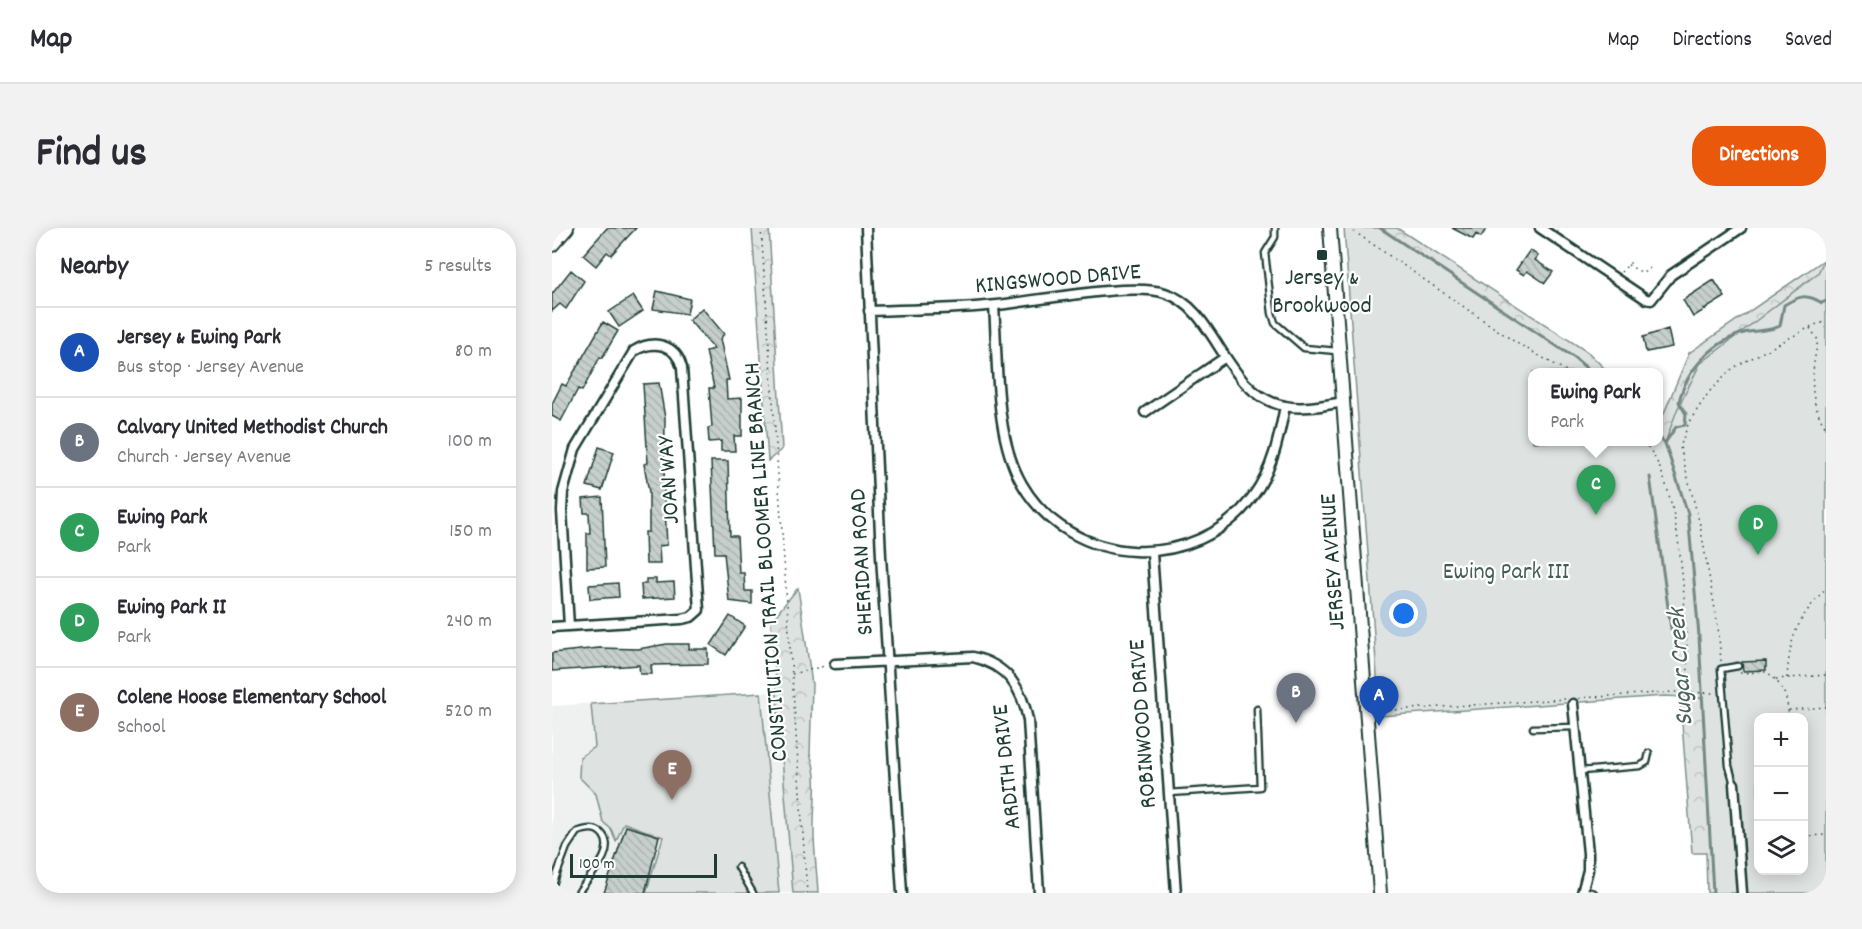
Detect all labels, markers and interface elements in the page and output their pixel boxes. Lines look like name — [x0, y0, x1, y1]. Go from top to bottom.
text: Map — [30, 21, 72, 61]
text: Map — [1608, 26, 1639, 56]
text: Directions — [1672, 26, 1752, 56]
text: Saved — [1785, 26, 1832, 56]
text: Find us — [36, 126, 147, 186]
button: Directions — [1692, 126, 1826, 186]
marker: Jersey & Brookwood — [1315, 248, 1329, 262]
text: Nearby — [60, 249, 128, 286]
text: 5 results — [424, 253, 492, 281]
street label: KINGSWOOD DRIVE — [974, 256, 1142, 304]
place label: Jersey & Brookwood — [1272, 262, 1372, 324]
text: Jersey & Ewing Park — [117, 323, 281, 354]
text: A — [74, 338, 85, 366]
text: 80 m — [455, 338, 492, 366]
text: Bus stop · Jersey Avenue — [117, 354, 304, 382]
street label: CONSTITUTION TRAIL BLOOMER LINE BRANCH — [736, 361, 798, 763]
popup — [1528, 368, 1663, 446]
text: Ewing Park — [1550, 378, 1641, 409]
text: Park — [1550, 409, 1584, 437]
text: Calvary United Methodist Church — [117, 413, 388, 444]
text: B — [75, 428, 84, 456]
text: 100 m — [448, 428, 492, 456]
street label: JOAN WAY — [650, 433, 690, 525]
text: Church · Jersey Avenue — [117, 444, 291, 472]
pin: C — [1576, 466, 1616, 515]
street label: SHERIDAN ROAD — [842, 488, 884, 636]
street label: JERSEY AVENUE — [1312, 492, 1356, 631]
text: Ewing Park — [117, 503, 208, 534]
pin: D — [1738, 506, 1778, 555]
text: C — [75, 518, 84, 546]
text: 150 m — [449, 518, 492, 546]
text: Park — [117, 534, 151, 562]
park label: Ewing Park III — [1443, 556, 1570, 590]
text: Ewing Park II — [117, 593, 226, 624]
your location — [1389, 599, 1418, 628]
water label: Sugar Creek — [1659, 605, 1705, 727]
text: D — [74, 608, 85, 636]
text: 240 m — [446, 608, 492, 636]
text: Park — [117, 624, 151, 652]
street label: ROBINWOOD DRIVE — [1121, 638, 1167, 810]
pin: B — [1276, 674, 1316, 723]
pin: A — [1360, 676, 1398, 726]
text: Colene Hoose Elementary School — [117, 683, 386, 714]
text: E — [75, 698, 84, 726]
text: 520 m — [445, 698, 492, 726]
street label: ARDITH DRIVE — [984, 702, 1031, 831]
map controls — [1754, 713, 1808, 875]
button: + — [1754, 713, 1808, 767]
text: School — [117, 714, 166, 742]
pin: E — [652, 750, 692, 800]
button: − — [1754, 767, 1808, 821]
button: layers — [1754, 821, 1808, 875]
scale bar — [570, 851, 717, 878]
text: 100 m — [579, 853, 615, 876]

